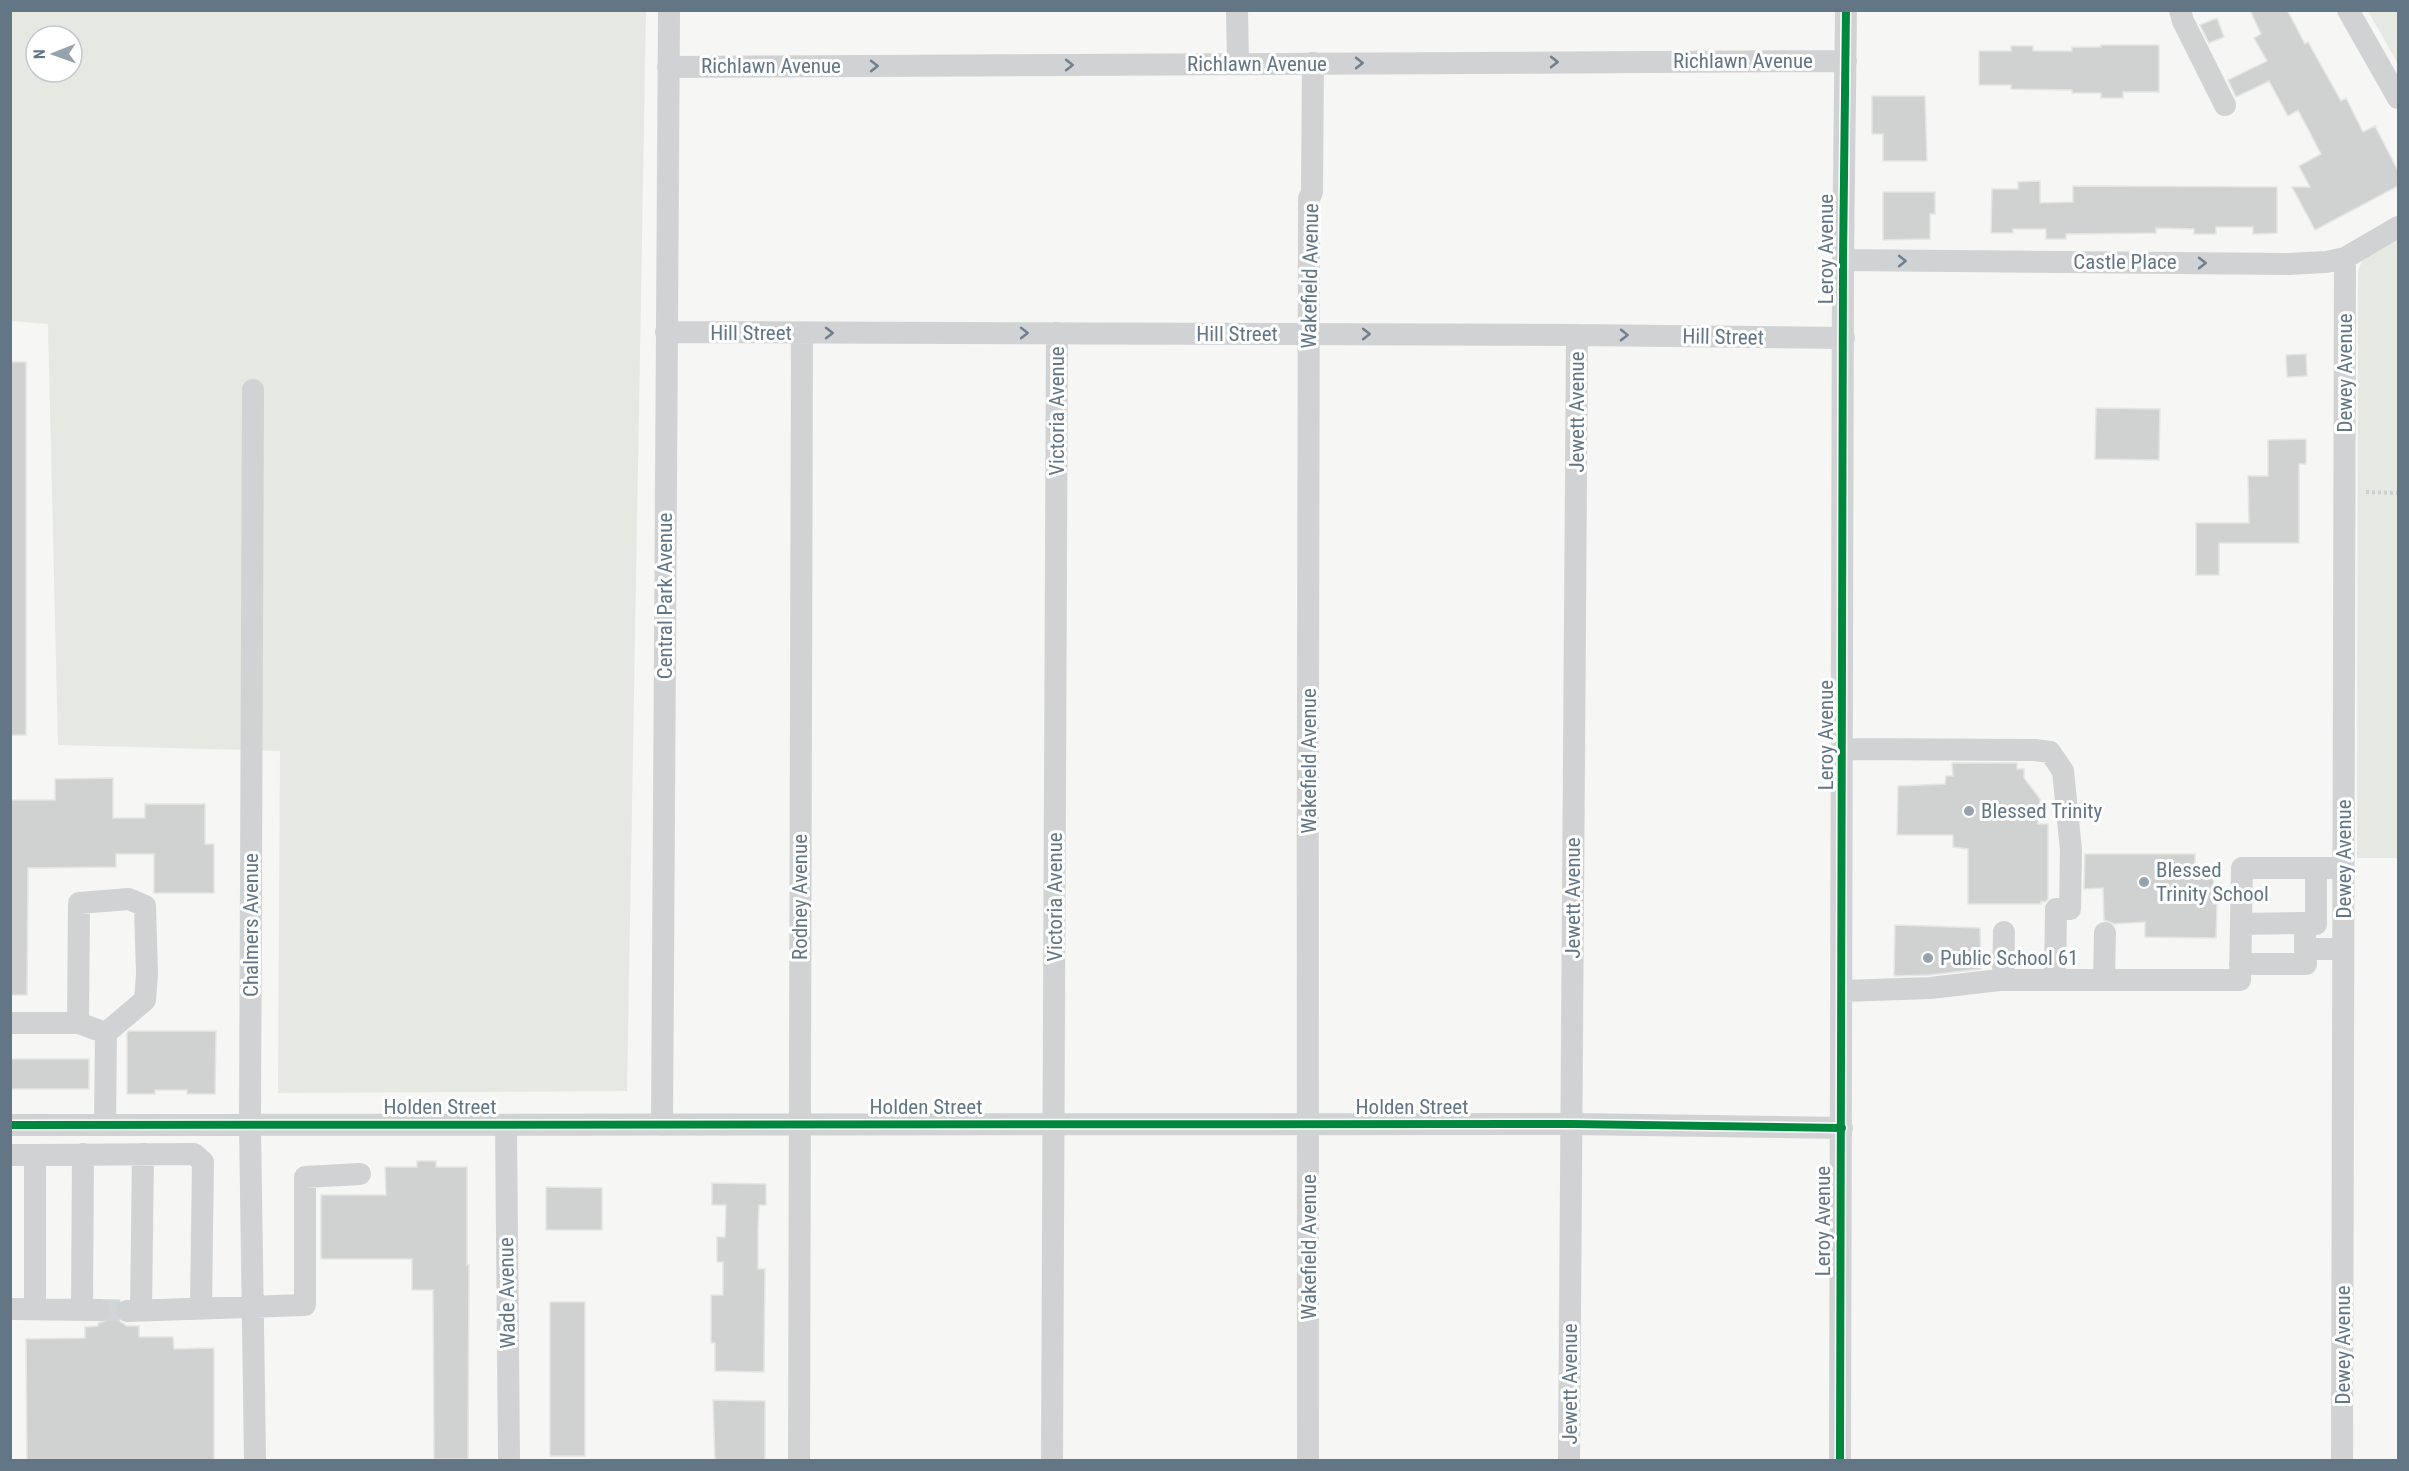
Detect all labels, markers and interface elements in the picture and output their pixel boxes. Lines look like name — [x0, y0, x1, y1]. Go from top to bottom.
north arrow — [24, 24, 84, 84]
text: N — [30, 49, 49, 59]
street label: Richlawn Avenue — [1673, 49, 1813, 73]
street label: Richlawn Avenue — [1187, 52, 1327, 76]
street label: Richlawn Avenue — [701, 54, 841, 78]
one-way arrow — [1550, 56, 1559, 68]
one-way arrow — [1355, 57, 1364, 69]
one-way arrow — [1064, 59, 1073, 71]
one-way arrow — [869, 60, 878, 72]
street label: Leroy Avenue — [1814, 194, 1838, 304]
street label: Wakefield Avenue — [1297, 203, 1323, 349]
street label: Castle Place — [2073, 250, 2177, 274]
one-way arrow — [1897, 254, 1906, 267]
one-way arrow — [2197, 257, 2206, 269]
street label: Dewey Avenue — [2333, 313, 2357, 433]
street label: Hill Street — [710, 321, 792, 345]
street label: Hill Street — [1196, 322, 1278, 346]
street label: Hill Street — [1682, 324, 1764, 350]
one-way arrow — [825, 327, 834, 339]
one-way arrow — [1020, 327, 1029, 339]
one-way arrow — [1362, 328, 1371, 340]
one-way arrow — [1620, 329, 1629, 341]
street label: Victoria Avenue — [1045, 346, 1069, 476]
street label: Jewett Avenue — [1565, 351, 1589, 473]
street label: Central Park Avenue — [653, 513, 677, 679]
street label: Leroy Avenue — [1814, 680, 1838, 790]
street label: Wakefield Avenue — [1297, 688, 1321, 834]
place label: Blessed Trinity — [1981, 799, 2103, 823]
street label: Dewey Avenue — [2332, 799, 2356, 919]
marker: Blessed Trinity — [1962, 804, 1976, 818]
street label: Victoria Avenue — [1043, 832, 1067, 962]
street label: Rodney Avenue — [788, 834, 812, 960]
street label: Jewett Avenue — [1561, 837, 1585, 959]
street label: Chalmers Avenue — [239, 853, 263, 997]
place label: Blessed Trinity School — [2156, 858, 2269, 906]
marker: Blessed Trinity School — [2137, 875, 2151, 889]
place label: Public School 61 — [1940, 946, 2079, 970]
marker: Public School 61 — [1921, 951, 1935, 965]
street label: Holden Street — [384, 1095, 496, 1119]
street label: Holden Street — [870, 1095, 982, 1119]
street label: Holden Street — [1356, 1095, 1468, 1119]
street label: Leroy Avenue — [1811, 1166, 1835, 1276]
street label: Wakefield Avenue — [1297, 1174, 1321, 1320]
street label: Wade Avenue — [494, 1237, 520, 1349]
street label: Dewey Avenue — [2331, 1285, 2355, 1405]
street label: Jewett Avenue — [1558, 1323, 1582, 1445]

